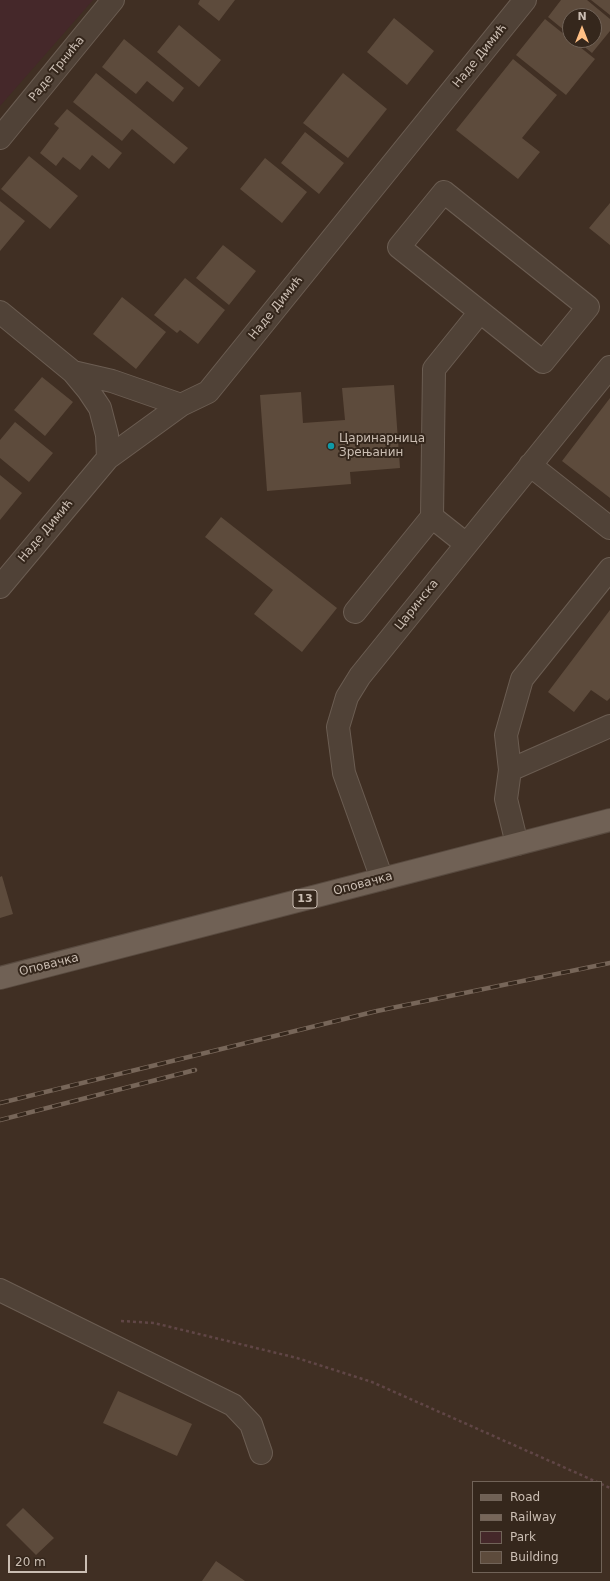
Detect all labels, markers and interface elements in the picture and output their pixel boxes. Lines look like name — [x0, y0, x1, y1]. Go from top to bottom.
north arrow — [562, 8, 602, 48]
text: N — [577, 10, 587, 23]
street label: Наде Димић — [450, 21, 510, 91]
street label: Раде Трнића — [26, 33, 88, 105]
street label: Наде Димић — [246, 273, 306, 343]
place label: Царинарница Зрењанин — [339, 432, 425, 460]
marker: Царинарница Зрењанин — [326, 441, 336, 451]
street label: Наде Димић — [16, 497, 76, 565]
street label: Царинска — [392, 577, 442, 633]
street label: Оповачка — [332, 869, 394, 899]
road number: 13 — [293, 890, 317, 908]
street label: Оповачка — [18, 951, 80, 979]
legend — [472, 1481, 602, 1573]
text: Road — [510, 1490, 540, 1504]
text: Railway — [510, 1510, 556, 1524]
text: Park — [510, 1530, 536, 1544]
scale bar — [10, 1547, 89, 1573]
text: Building — [510, 1550, 559, 1564]
text: 20 m — [15, 1555, 46, 1569]

